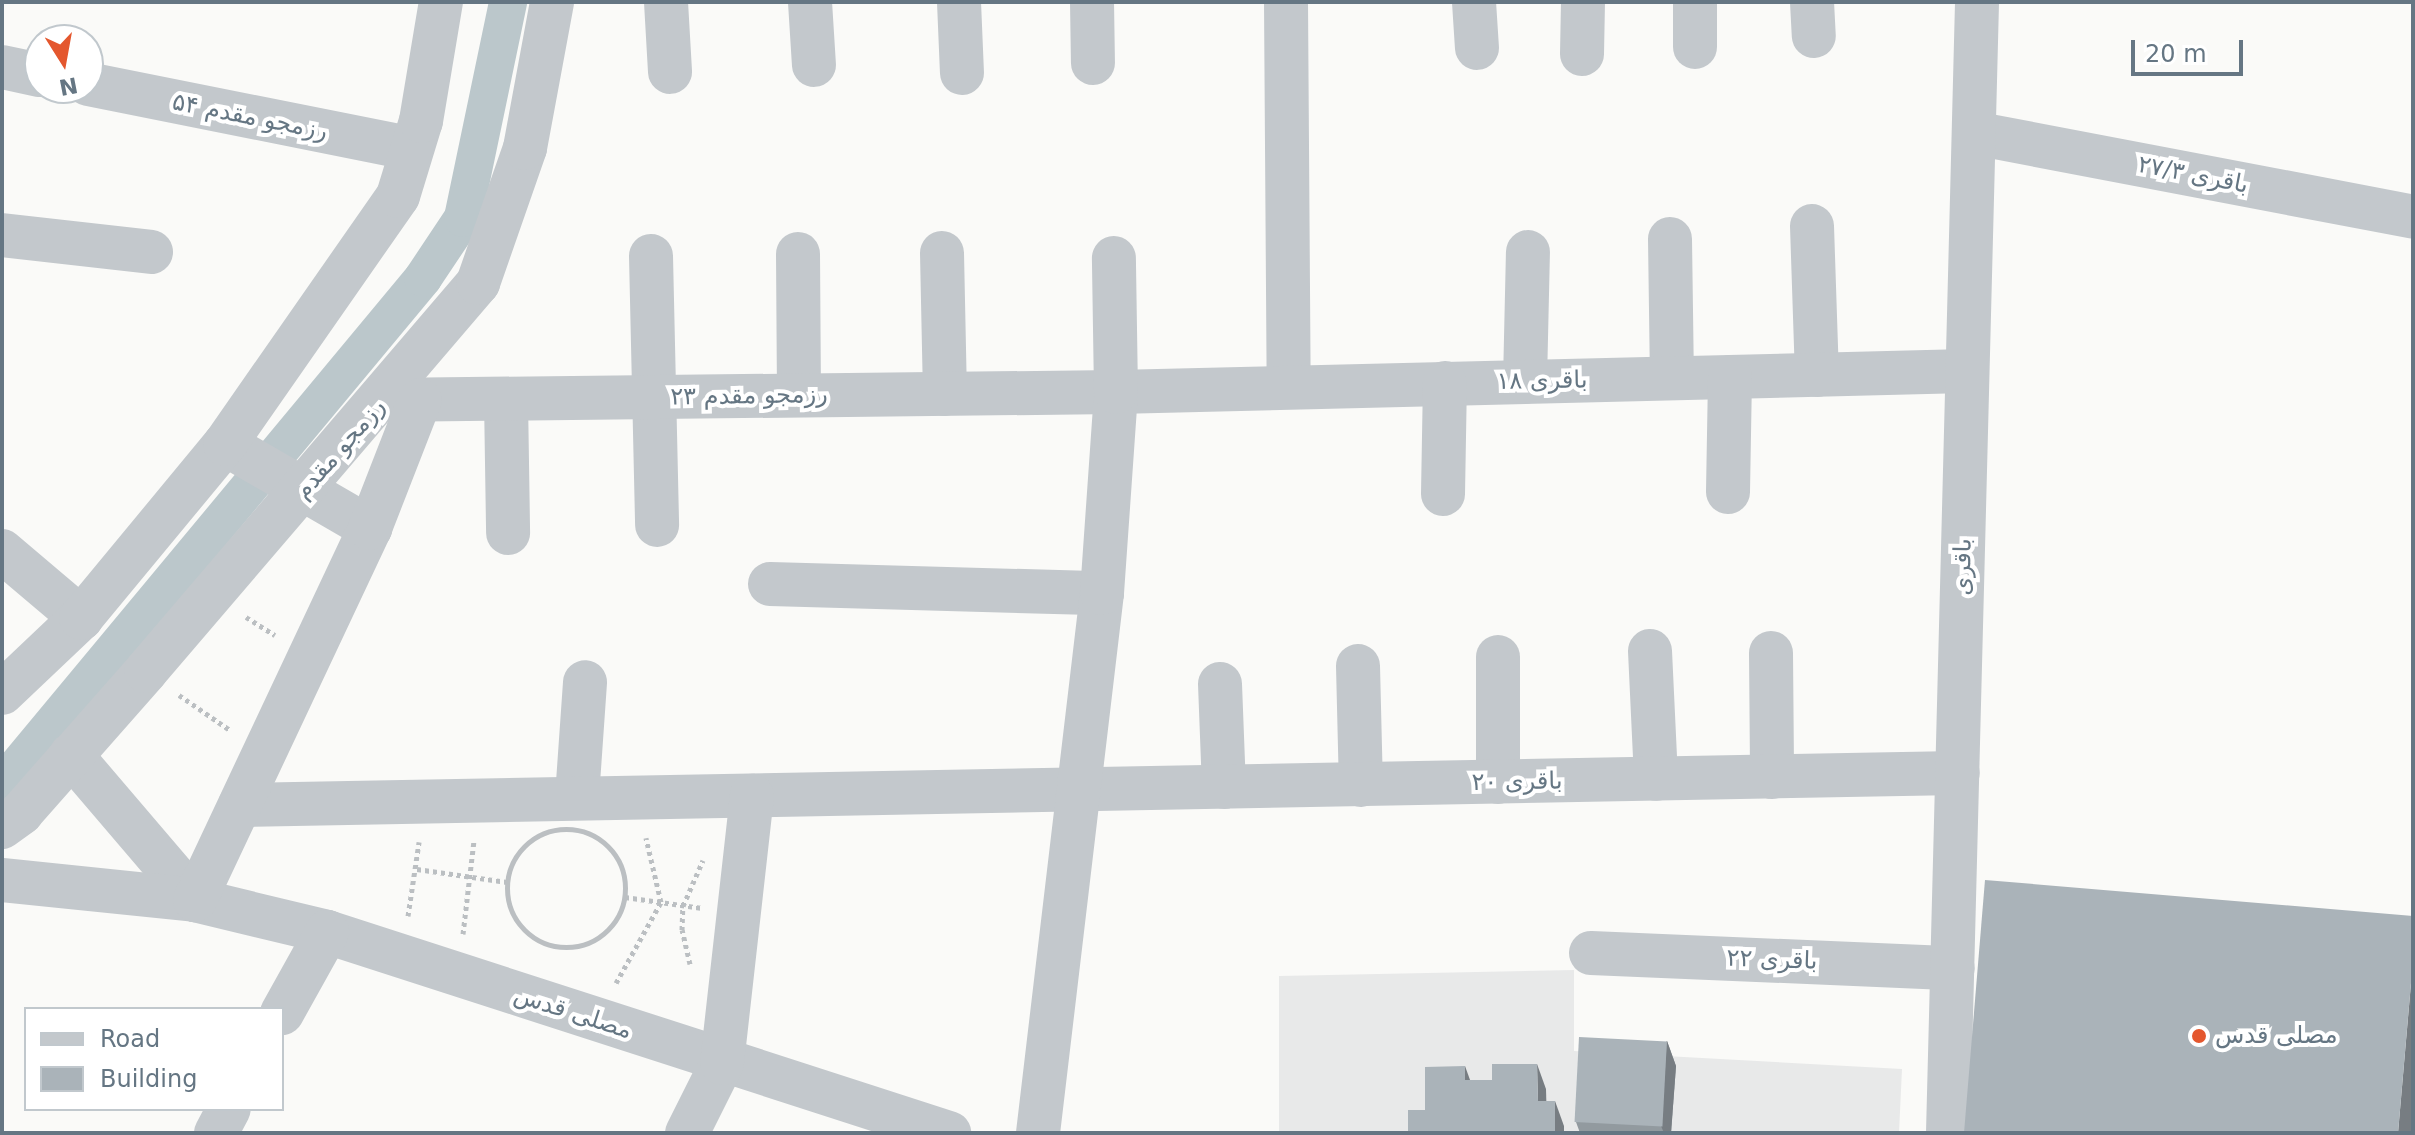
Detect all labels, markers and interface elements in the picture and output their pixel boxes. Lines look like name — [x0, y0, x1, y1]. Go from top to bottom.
north arrow — [24, 24, 104, 104]
scale bar — [2135, 24, 2247, 74]
text: 20 m — [2145, 40, 2207, 68]
text: N — [57, 72, 80, 100]
street label: رزمجو مقدم ۵۴ — [170, 88, 330, 146]
street label: باقری ۲۷/۳ — [2135, 150, 2251, 200]
street label: باقری ۱۸ — [1496, 366, 1588, 396]
street label: رزمجو مقدم ۲۳ — [670, 380, 828, 412]
street label: رزمجو مقدم — [288, 393, 392, 505]
street label: باقری — [1948, 538, 1978, 596]
street label: باقری ۲۰ — [1471, 767, 1563, 797]
street label: باقری ۲۲ — [1726, 944, 1818, 976]
street label: مصلی قدس — [510, 980, 636, 1046]
legend — [24, 1007, 284, 1111]
place label: مصلی قدس — [2215, 1022, 2338, 1050]
text: Road — [100, 1025, 160, 1053]
marker: مصلی قدس — [2190, 1027, 2208, 1045]
text: Building — [100, 1065, 197, 1093]

